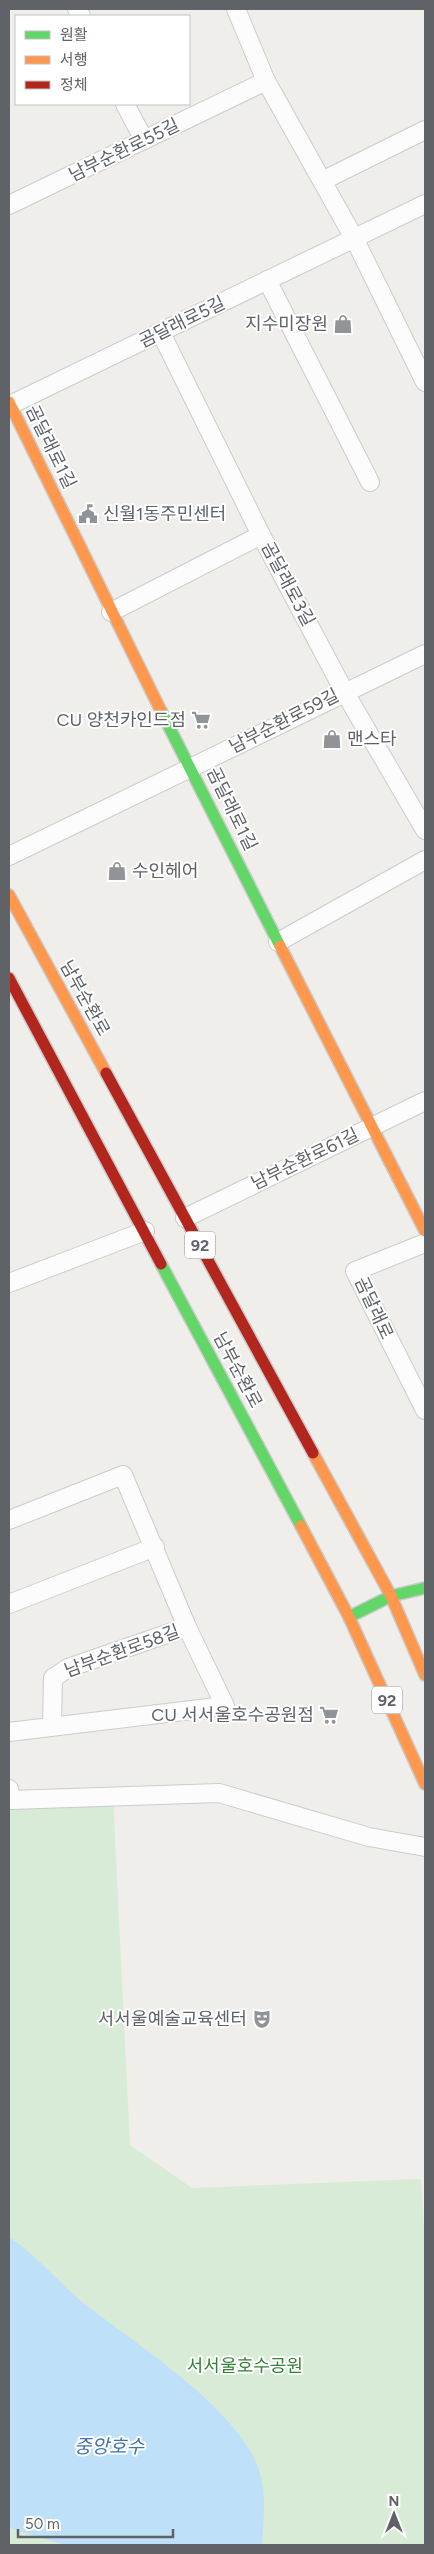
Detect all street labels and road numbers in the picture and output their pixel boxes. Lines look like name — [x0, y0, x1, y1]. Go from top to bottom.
street label: 남부순환로55길 — [65, 114, 183, 186]
street label: 곰달래로5길 — [135, 292, 229, 352]
street label: 곰달래로1길 — [21, 402, 81, 492]
street label: 곰달래로3길 — [257, 538, 319, 630]
street label: 남부순환로59길 — [226, 684, 342, 758]
street label: 곰달래로1길 — [202, 764, 262, 854]
street label: 남부순환로 — [55, 956, 115, 1040]
street label: 남부순환로61길 — [248, 1123, 362, 1195]
road number: 92 — [185, 1232, 215, 1258]
street label: 곰달래로 — [350, 1273, 398, 1343]
street label: 남부순환로 — [209, 1328, 267, 1412]
street label: 남부순환로58길 — [61, 1620, 183, 1682]
road number: 92 — [372, 1686, 402, 1714]

